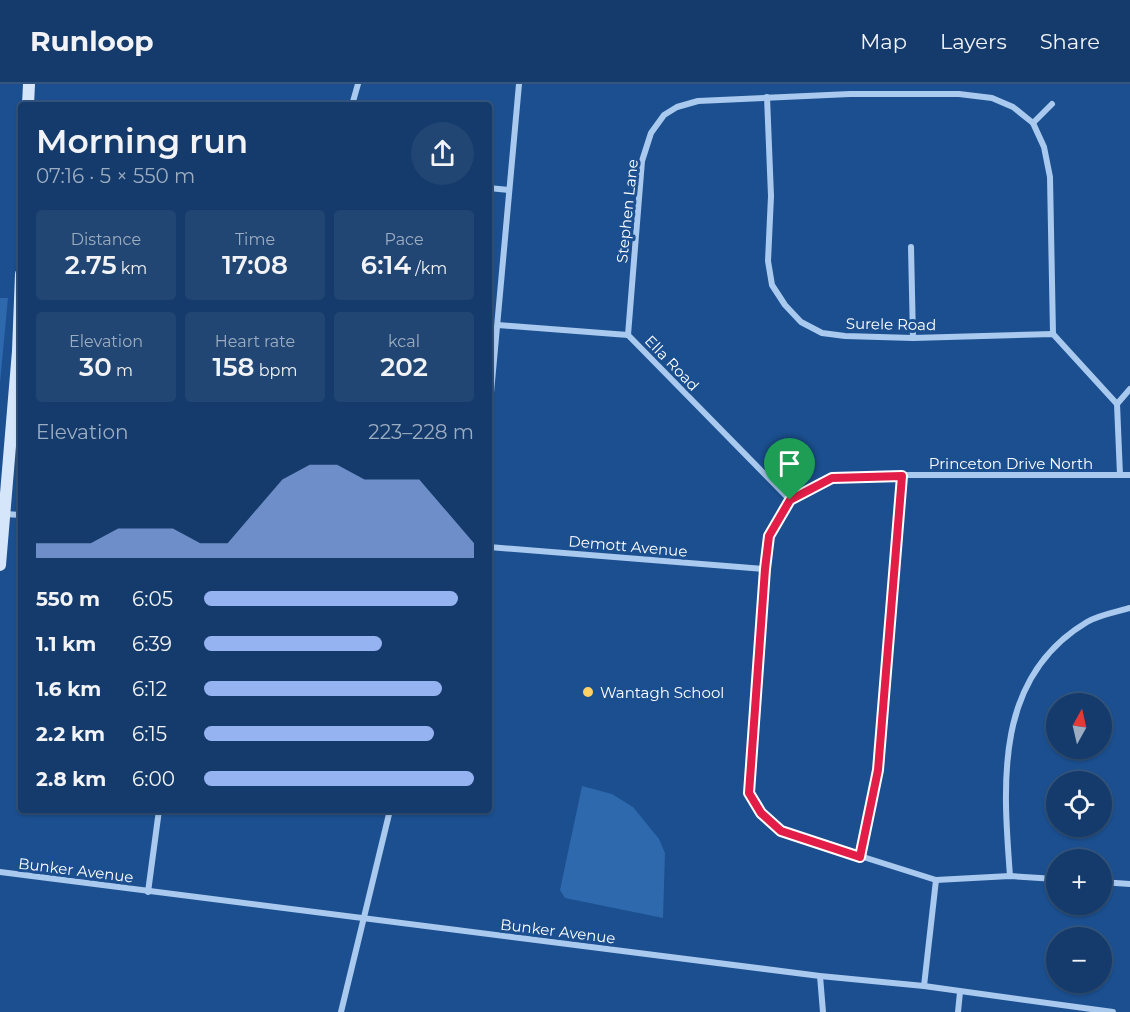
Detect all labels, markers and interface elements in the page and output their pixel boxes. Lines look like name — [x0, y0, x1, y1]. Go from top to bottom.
text: Runloop — [30, 24, 154, 58]
text: Map — [860, 29, 907, 54]
text: Layers — [940, 29, 1007, 54]
text: Share — [1040, 29, 1100, 54]
text: Morning run — [36, 121, 248, 161]
button: share — [411, 122, 474, 185]
street label: Stephen Lane — [612, 158, 642, 264]
text: 07:16 · 5 × 550 m — [36, 164, 195, 188]
text: Distance — [71, 230, 141, 249]
text: Time — [235, 230, 275, 249]
text: Pace — [384, 230, 424, 249]
text: 2.75 — [65, 249, 117, 281]
text: 17:08 — [222, 249, 288, 281]
text: 6:14 — [361, 249, 411, 281]
text: km — [117, 259, 147, 278]
text: /km — [411, 259, 447, 278]
street label: Surele Road — [846, 314, 936, 334]
street label: Ella Road — [641, 331, 703, 395]
text: Elevation — [69, 332, 143, 351]
text: Heart rate — [215, 332, 295, 351]
text: kcal — [388, 332, 420, 351]
text: 30 — [79, 351, 112, 383]
text: 158 — [213, 351, 255, 383]
text: 202 — [380, 351, 428, 383]
text: m — [112, 361, 133, 380]
text: bpm — [255, 361, 297, 380]
text: Elevation — [36, 420, 128, 444]
text: 223–228 m — [368, 420, 474, 444]
pin — [764, 438, 815, 500]
icon: arrive — [773, 447, 806, 480]
street label: Princeton Drive North — [929, 454, 1093, 473]
street label: Demott Avenue — [568, 531, 688, 561]
text: 550 m — [36, 587, 100, 611]
text: 6:05 — [132, 587, 173, 611]
text: 1.1 km — [36, 632, 96, 656]
text: 6:39 — [132, 632, 172, 656]
text: 1.6 km — [36, 677, 101, 701]
text: 6:12 — [132, 677, 167, 701]
place label: Wantagh School — [600, 683, 724, 702]
marker: Wantagh School — [581, 685, 595, 699]
north arrow — [1046, 693, 1112, 759]
map controls — [1046, 693, 1112, 993]
text: 2.2 km — [36, 722, 105, 746]
text: 6:15 — [132, 722, 167, 746]
text: 2.8 km — [36, 767, 106, 791]
text: 6:00 — [132, 767, 175, 791]
button: locate — [1046, 771, 1112, 837]
button: + — [1046, 849, 1112, 915]
street label: Bunker Avenue — [17, 854, 135, 886]
street label: Bunker Avenue — [499, 915, 617, 947]
button: − — [1046, 927, 1112, 993]

